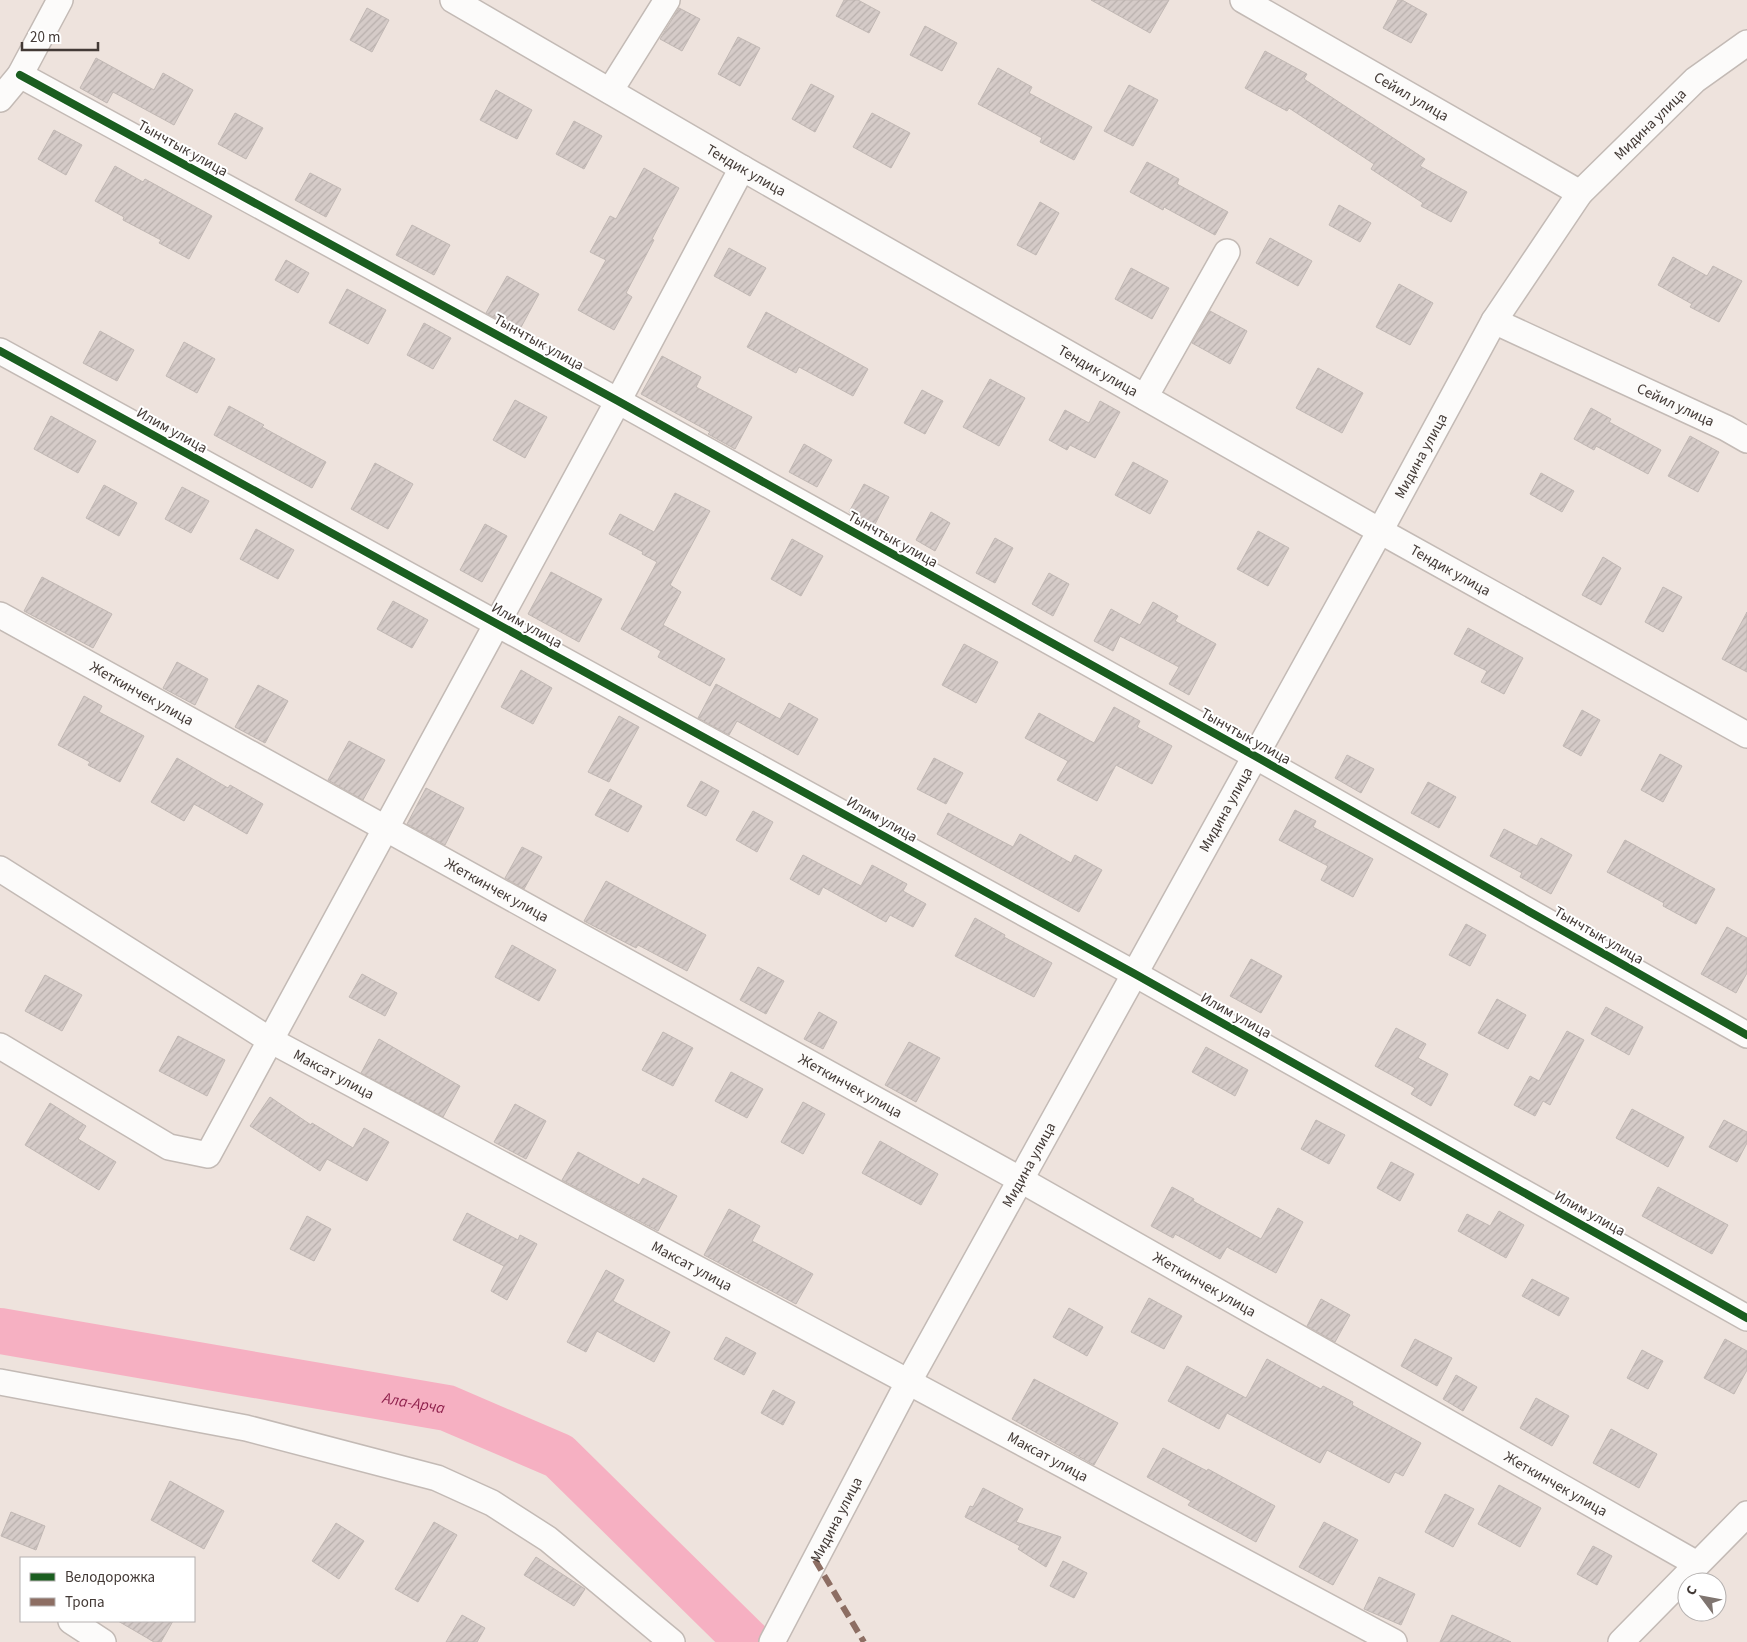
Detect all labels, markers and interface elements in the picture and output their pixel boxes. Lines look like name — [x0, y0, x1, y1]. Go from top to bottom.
scale bar — [22, 20, 99, 52]
text: 20 m — [30, 27, 60, 48]
street label: Сейил улица — [1370, 67, 1452, 127]
street label: Мидина улица — [1609, 84, 1691, 165]
street label: Тынчтык улица — [134, 115, 232, 182]
street label: Тендик улица — [702, 139, 790, 202]
street label: Тынчтык улица — [490, 309, 588, 376]
street label: Тендик улица — [1054, 340, 1142, 402]
street label: Сейил улица — [1633, 378, 1718, 432]
street label: Илим улица — [132, 402, 211, 459]
street label: Мидина улица — [1389, 410, 1453, 503]
street label: Тынчтык улица — [844, 506, 942, 573]
street label: Тендик улица — [1406, 540, 1494, 601]
street label: Илим улица — [487, 597, 566, 654]
street label: Жеткинчек улица — [86, 657, 197, 731]
street label: Тынчтык улица — [1197, 703, 1295, 770]
street label: Мидина улица — [1194, 764, 1258, 856]
street label: Илим улица — [842, 791, 921, 848]
street label: Жеткинчек улица — [441, 853, 553, 928]
street label: Тынчтык улица — [1550, 901, 1647, 970]
street label: Илим улица — [1196, 987, 1275, 1044]
street label: Максат улица — [289, 1044, 378, 1105]
street label: Жеткинчек улица — [794, 1049, 906, 1123]
street label: Мидина улица — [997, 1119, 1061, 1211]
street label: Илим улица — [1550, 1185, 1629, 1242]
street label: Максат улица — [647, 1236, 736, 1297]
street label: Жеткинчек улица — [1149, 1247, 1260, 1322]
water label: Ала-Арча — [380, 1387, 447, 1420]
street label: Максат улица — [1003, 1427, 1092, 1487]
street label: Жеткинчек улица — [1500, 1447, 1611, 1522]
street label: Мидина улица — [805, 1473, 868, 1567]
legend — [20, 1557, 195, 1622]
text: Велодорожка — [65, 1567, 155, 1588]
north arrow — [1677, 1572, 1727, 1622]
text: С — [1681, 1582, 1702, 1599]
text: Тропа — [65, 1592, 105, 1613]

